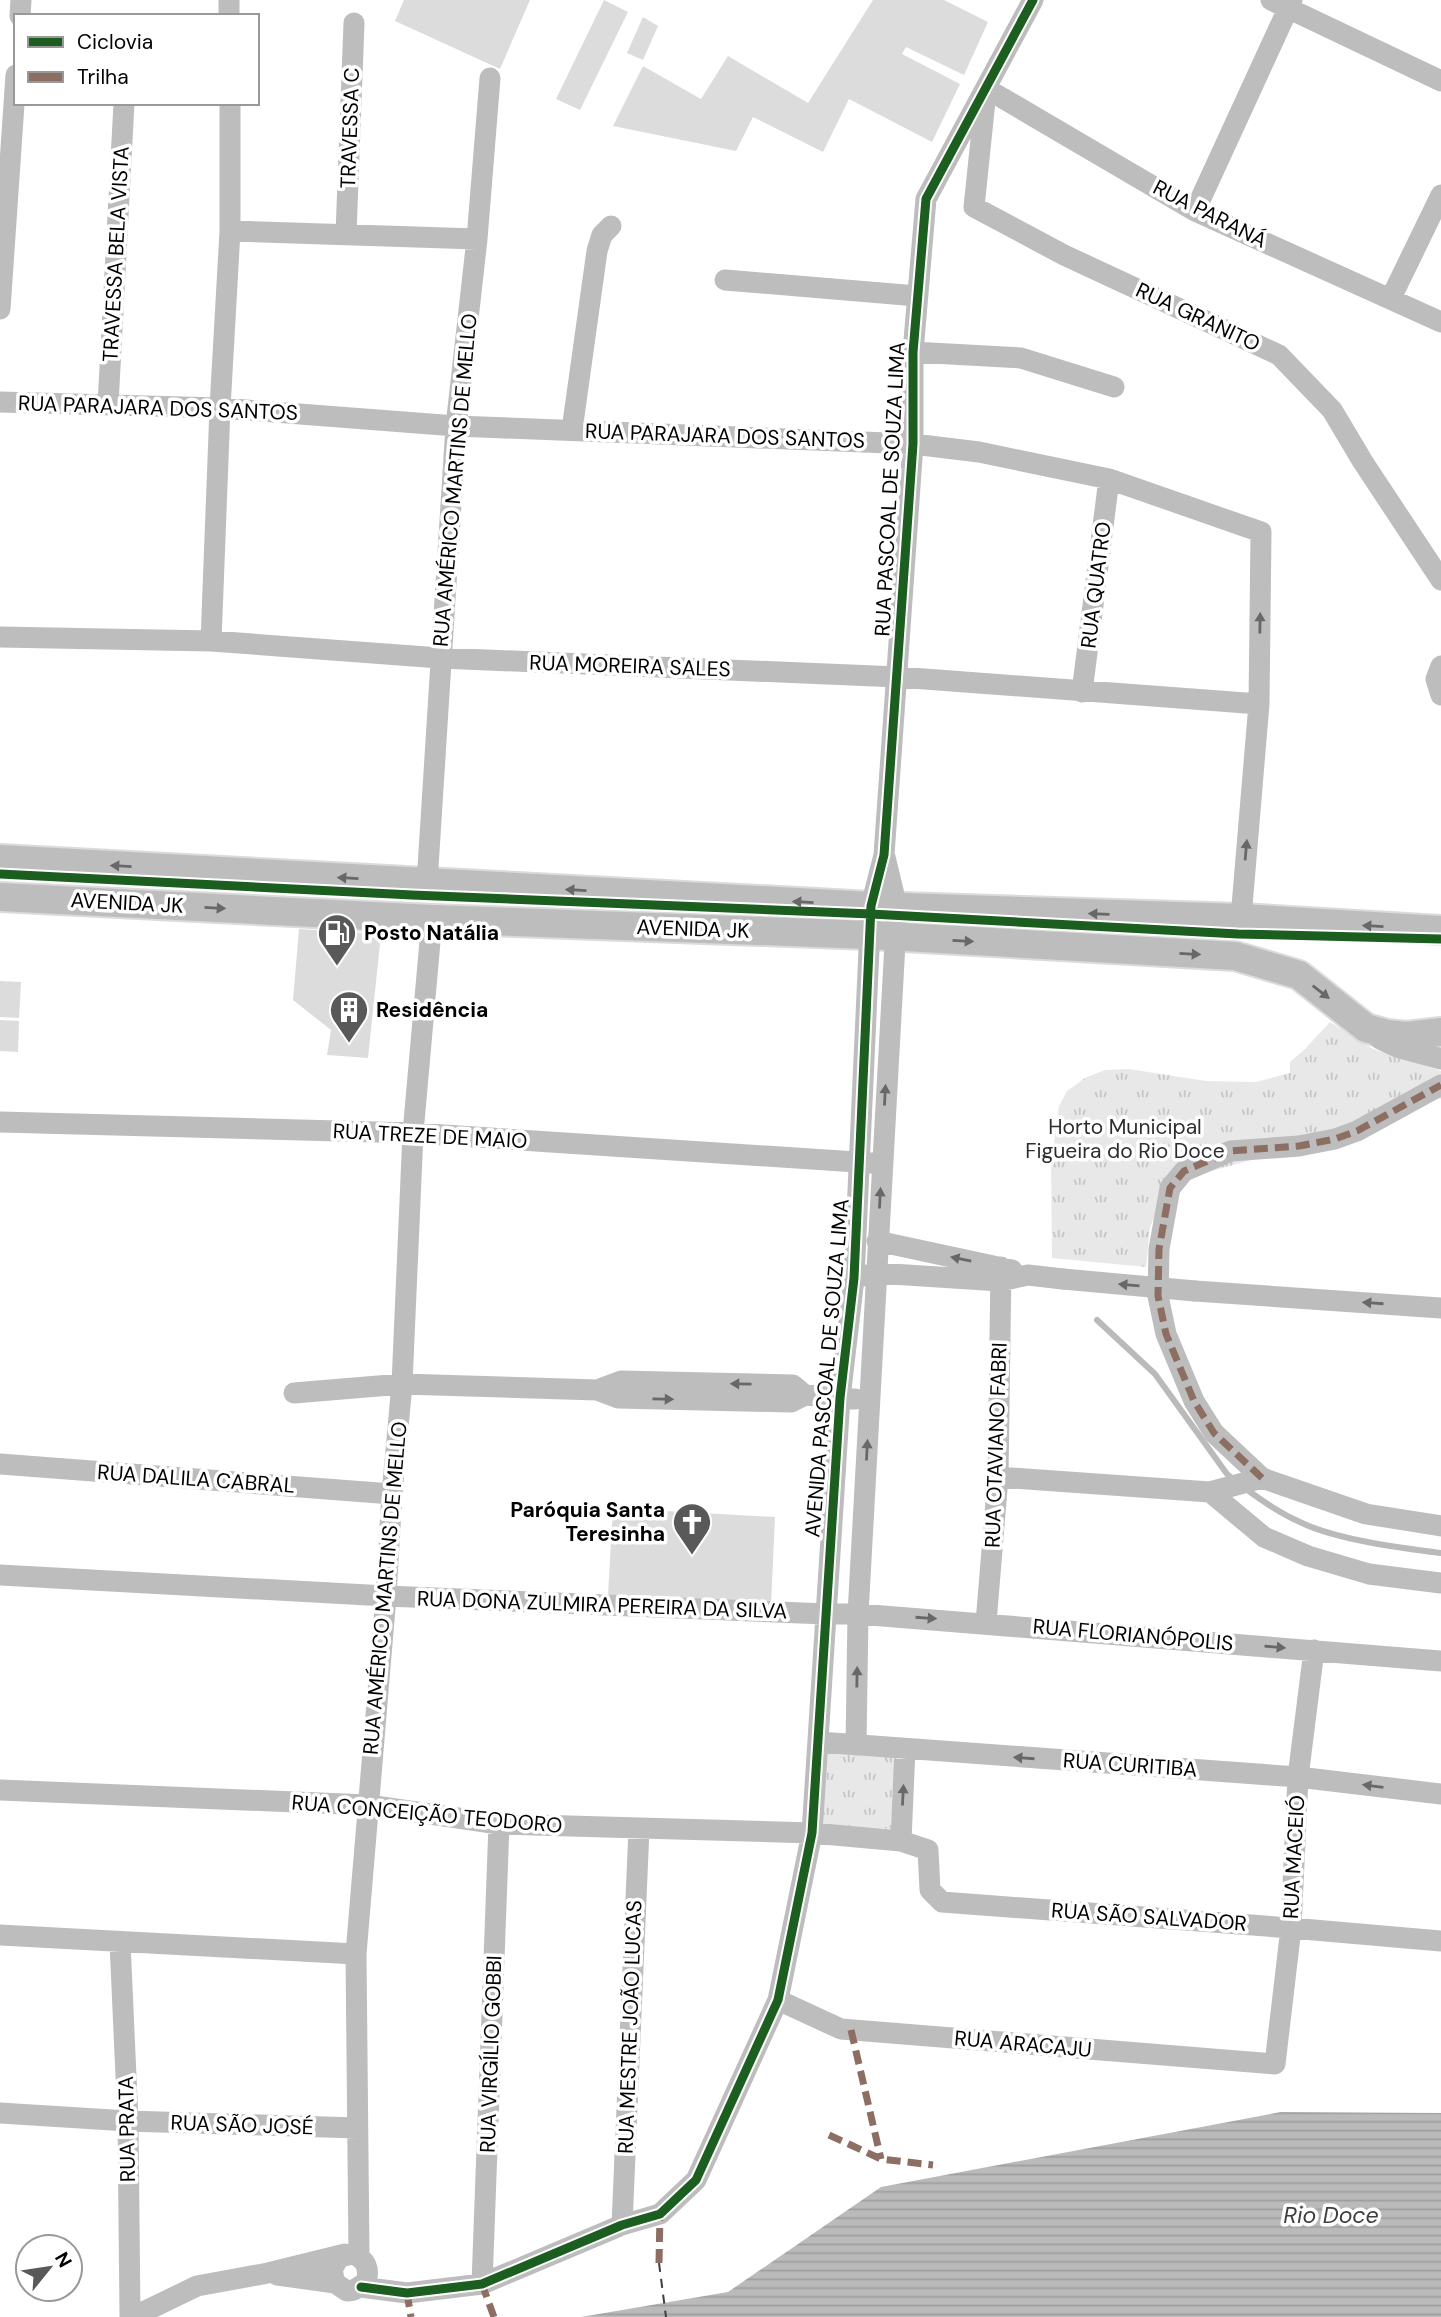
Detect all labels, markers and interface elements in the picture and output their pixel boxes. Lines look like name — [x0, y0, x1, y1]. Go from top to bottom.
legend — [14, 14, 259, 105]
text: Ciclovia — [77, 28, 153, 56]
text: Trilha — [77, 63, 129, 91]
street label: TRAVESSA C — [334, 67, 366, 189]
street label: TRAVESSA BELA VISTA — [96, 145, 136, 363]
street label: RUA PARANÁ — [1148, 173, 1272, 255]
street label: RUA GRANITO — [1131, 276, 1265, 358]
street label: RUA AMÉRICO MARTINS DE MELLO — [426, 312, 484, 648]
street label: RUA PASCOAL DE SOUZA LIMA — [868, 341, 912, 637]
street label: RUA PARAJARA DOS SANTOS — [17, 389, 299, 427]
street label: RUA PARAJARA DOS SANTOS — [584, 417, 866, 455]
street label: RUA QUATRO — [1074, 520, 1118, 650]
one-way arrow — [1254, 612, 1265, 634]
street label: RUA MOREIRA SALES — [529, 648, 731, 684]
one-way arrow — [1241, 839, 1252, 861]
one-way arrow — [110, 860, 132, 871]
one-way arrow — [337, 873, 359, 884]
one-way arrow — [564, 885, 586, 896]
street label: AVENIDA JK — [70, 886, 184, 920]
one-way arrow — [792, 897, 814, 908]
one-way arrow — [204, 903, 226, 914]
one-way arrow — [1088, 908, 1110, 919]
fuel station icon: Posto Natália — [316, 912, 358, 967]
street label: AVENIDA JK — [636, 913, 750, 945]
place label: Posto Natália — [364, 919, 499, 947]
one-way arrow — [1362, 921, 1384, 932]
one-way arrow — [952, 936, 974, 947]
one-way arrow — [1179, 948, 1201, 959]
one-way arrow — [1312, 984, 1330, 999]
building icon: Residência — [328, 989, 370, 1044]
place label: Residência — [376, 996, 488, 1024]
one-way arrow — [880, 1084, 891, 1106]
park label: Horto Municipal Figueira do Rio Doce — [1025, 1113, 1225, 1165]
street label: RUA TREZE DE MAIO — [332, 1117, 528, 1155]
one-way arrow — [874, 1187, 885, 1209]
street label: AVENIDA PASCOAL DE SOUZA LIMA — [798, 1197, 856, 1539]
one-way arrow — [950, 1254, 972, 1265]
one-way arrow — [1118, 1279, 1140, 1290]
one-way arrow — [1362, 1297, 1384, 1308]
street label: RUA OTAVIANO FABRI — [978, 1342, 1014, 1548]
one-way arrow — [729, 1378, 751, 1389]
one-way arrow — [653, 1393, 675, 1405]
street label: RUA AMÉRICO MARTINS DE MELLO — [356, 1420, 414, 1756]
one-way arrow — [862, 1438, 873, 1460]
street label: RUA DALILA CABRAL — [96, 1458, 296, 1500]
place label: Paróquia Santa Teresinha — [510, 1496, 665, 1548]
church icon: Paróquia Santa Teresinha — [671, 1501, 713, 1556]
street label: RUA DONA ZULMIRA PEREIRA DA SILVA — [416, 1585, 788, 1625]
street label: RUA FLORIANÓPOLIS — [1032, 1612, 1234, 1658]
one-way arrow — [915, 1613, 937, 1624]
one-way arrow — [1264, 1642, 1286, 1653]
one-way arrow — [851, 1666, 863, 1688]
street label: RUA CURITIBA — [1062, 1746, 1198, 1784]
one-way arrow — [1013, 1752, 1035, 1763]
one-way arrow — [1362, 1780, 1384, 1791]
one-way arrow — [898, 1784, 909, 1806]
street label: RUA CONCEIÇÃO TEODORO — [290, 1788, 564, 1840]
street label: RUA MACEIÓ — [1277, 1794, 1311, 1920]
street label: RUA SÃO SALVADOR — [1050, 1896, 1248, 1938]
street label: RUA MESTRE JOÃO LUCAS — [612, 1900, 648, 2154]
street label: RUA VIRGÍLIO GOBBI — [474, 1955, 508, 2153]
street label: RUA ARACAJU — [953, 2024, 1093, 2064]
street label: RUA PRATA — [112, 2076, 142, 2182]
street label: RUA SÃO JOSÉ — [170, 2109, 314, 2141]
water label: Rio Doce — [1283, 2200, 1379, 2230]
north arrow — [14, 2233, 84, 2303]
text: N — [49, 2247, 78, 2272]

